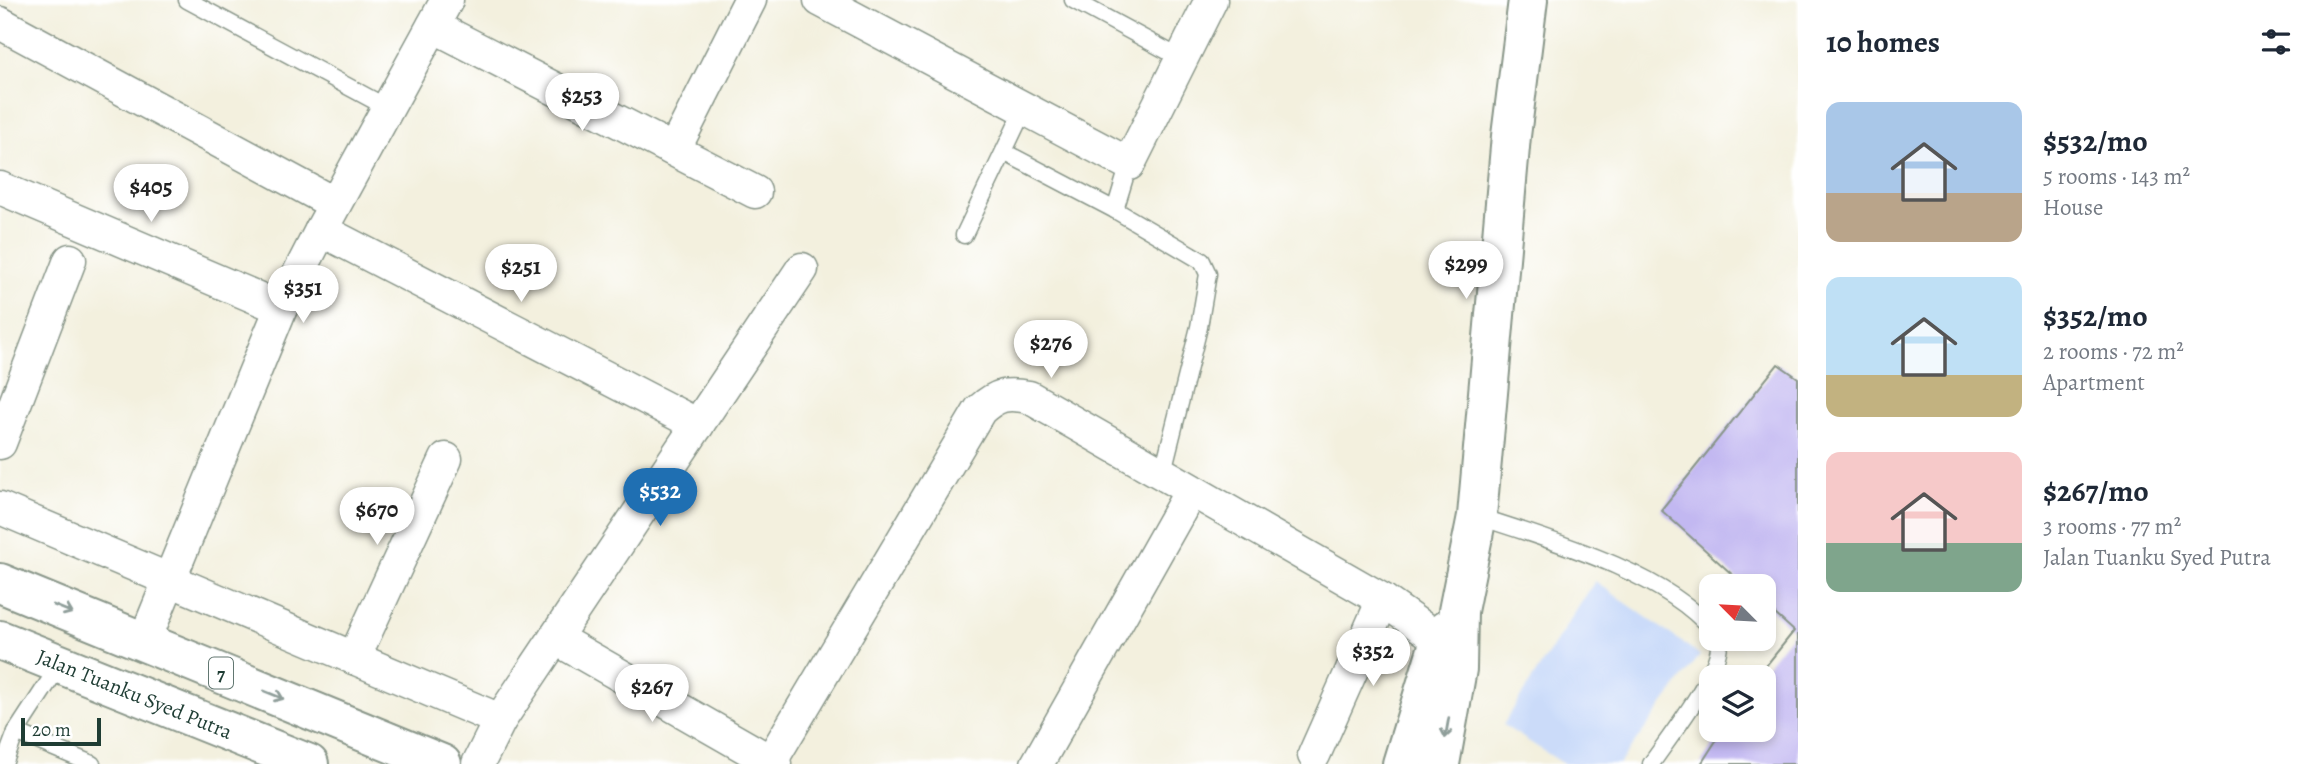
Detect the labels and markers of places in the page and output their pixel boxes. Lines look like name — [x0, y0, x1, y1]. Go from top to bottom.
pin: $253 — [541, 74, 623, 133]
pin: $405 — [110, 164, 192, 224]
pin: $299 — [1425, 242, 1507, 301]
pin: $251 — [480, 244, 562, 304]
pin: $351 — [262, 266, 344, 325]
pin: $276 — [1010, 320, 1092, 380]
pin: $532 — [619, 468, 701, 528]
pin: $670 — [336, 488, 418, 547]
pin: $352 — [1332, 628, 1414, 688]
pin: $267 — [611, 664, 693, 724]

